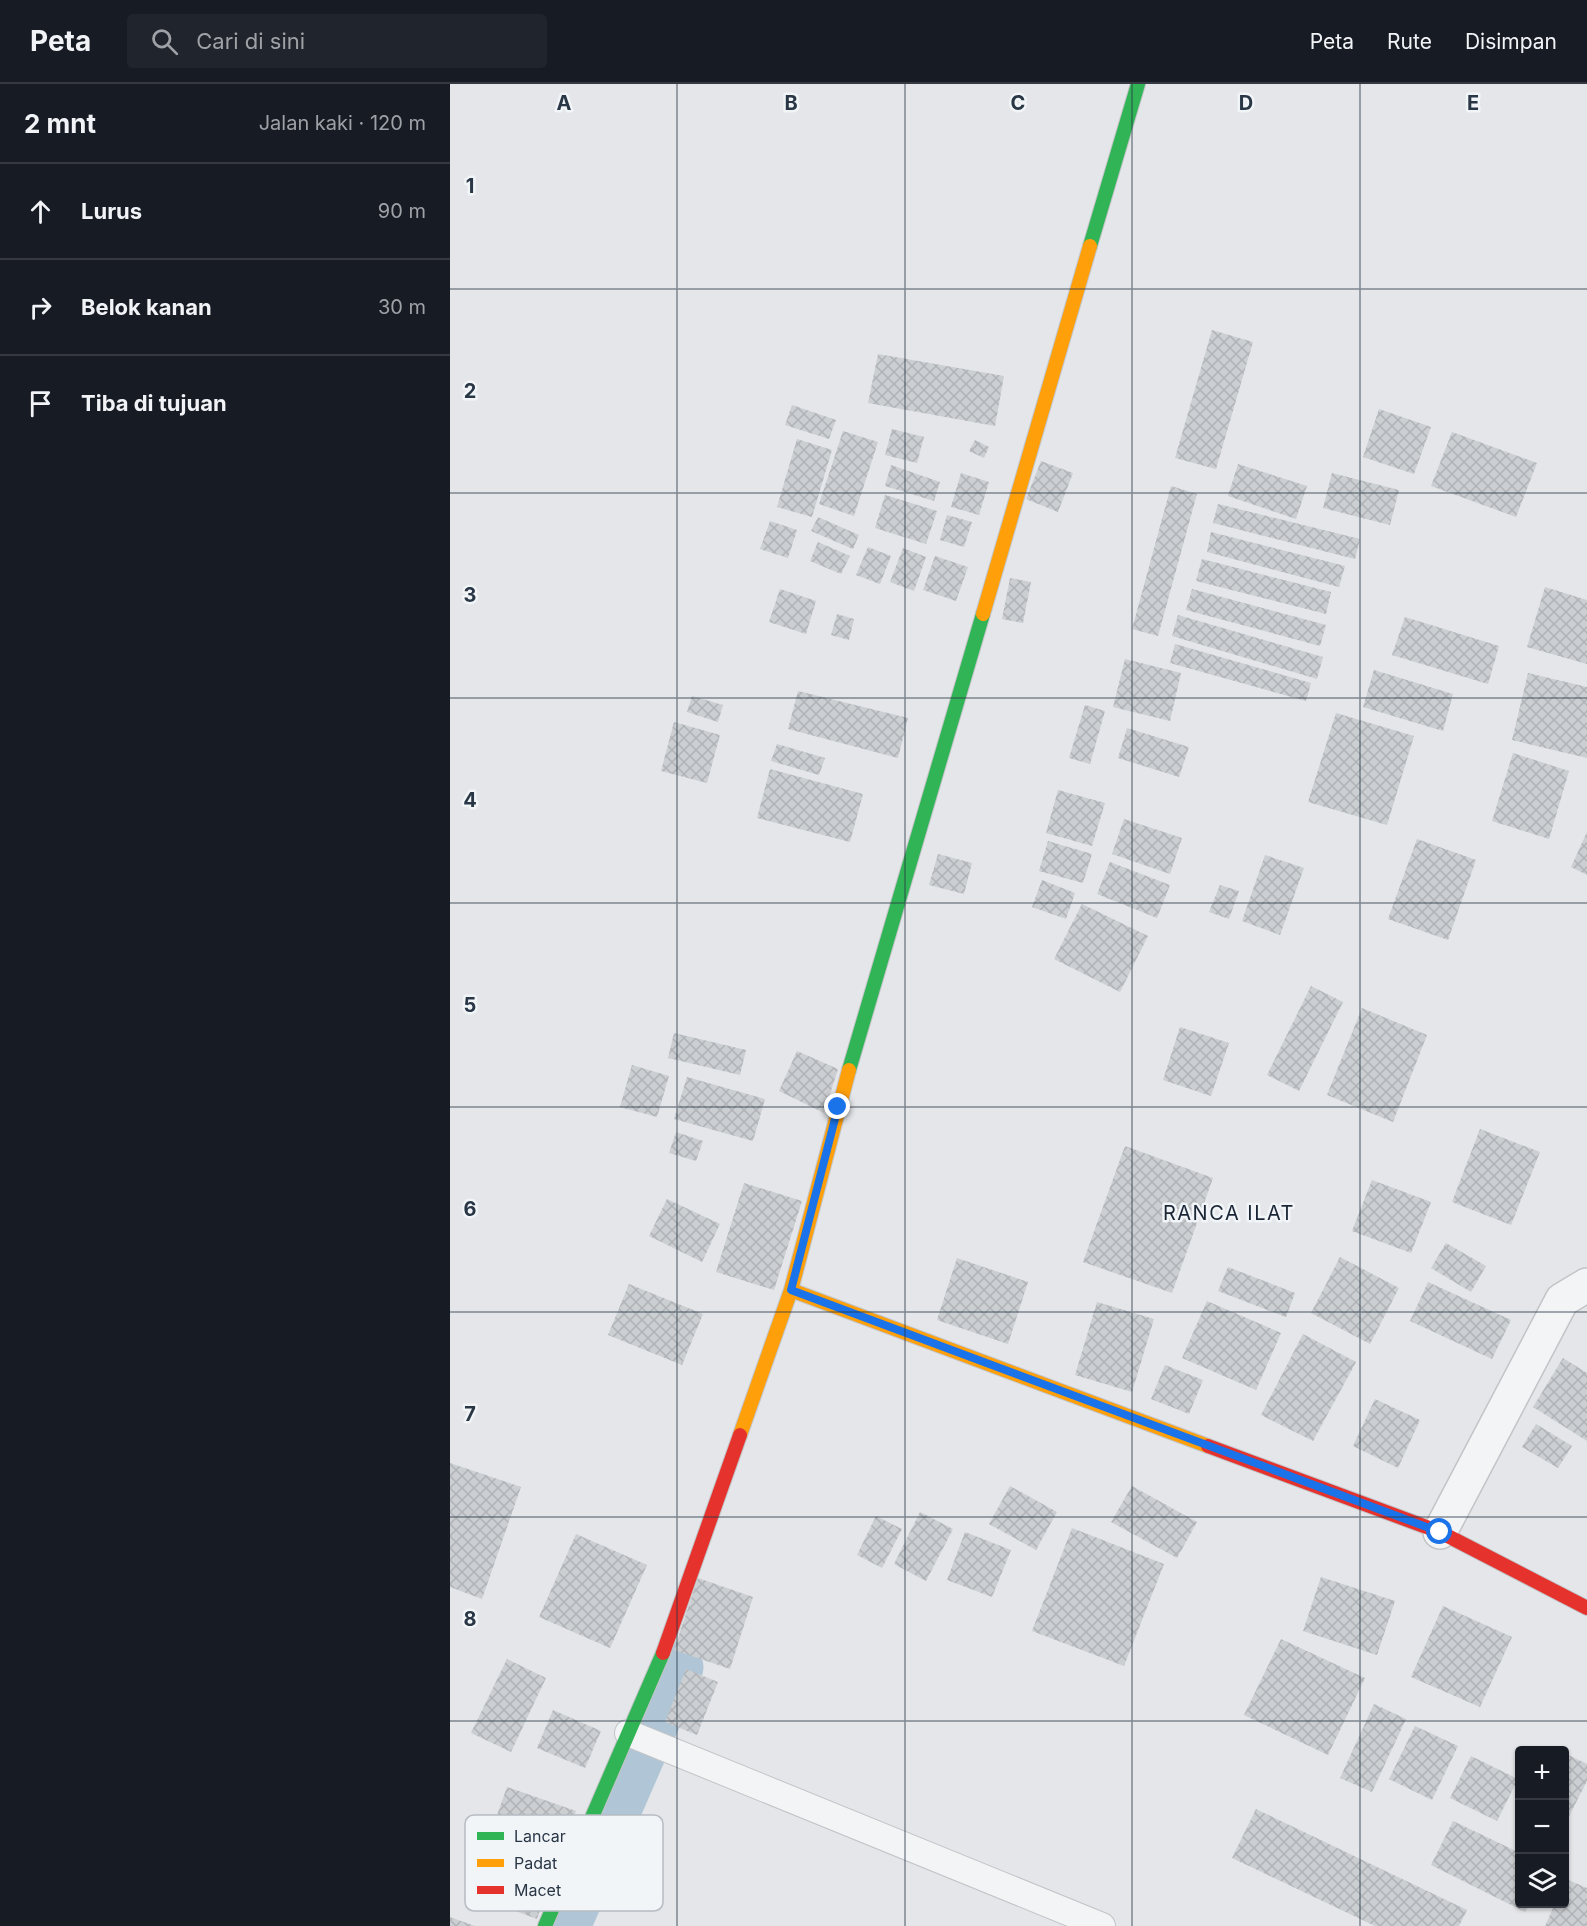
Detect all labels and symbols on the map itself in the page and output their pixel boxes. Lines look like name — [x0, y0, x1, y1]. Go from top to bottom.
text: A — [557, 91, 572, 115]
text: B — [784, 91, 798, 115]
text: C — [1011, 91, 1025, 115]
text: D — [1239, 91, 1253, 115]
text: E — [1467, 91, 1479, 115]
text: 1 — [466, 174, 474, 198]
text: 2 — [464, 379, 476, 403]
text: 3 — [464, 583, 476, 607]
text: 4 — [463, 788, 477, 812]
text: 5 — [464, 993, 476, 1017]
route end — [824, 1093, 850, 1119]
text: 6 — [464, 1197, 477, 1221]
district label: RANCA ILAT — [1163, 1201, 1295, 1225]
text: 7 — [464, 1402, 476, 1426]
route start — [1426, 1518, 1452, 1544]
text: 8 — [463, 1607, 477, 1631]
legend — [465, 1815, 663, 1911]
text: Lancar — [514, 1826, 566, 1846]
text: Padat — [514, 1853, 557, 1873]
text: Macet — [514, 1880, 561, 1900]

